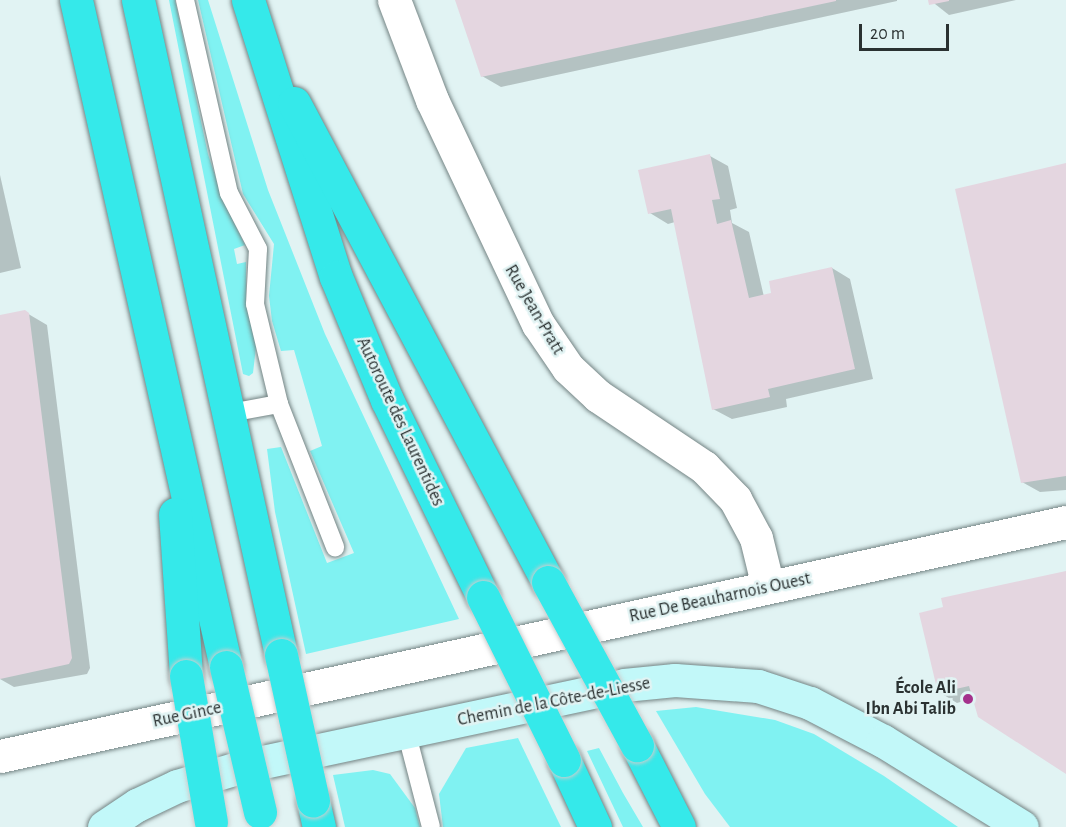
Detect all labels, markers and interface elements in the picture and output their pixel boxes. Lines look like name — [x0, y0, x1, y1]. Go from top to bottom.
scale bar — [862, 12, 952, 50]
text: 20 m — [870, 25, 905, 43]
street label: Rue Jean-Pratt — [500, 261, 568, 359]
street label: Autoroute des Laurentides — [351, 334, 449, 510]
street label: Rue De Beauharnois Ouest — [627, 568, 813, 628]
street label: Chemin de la Côte-de-Liesse — [456, 673, 652, 731]
place label: École Ali Ibn Abi Talib — [866, 678, 956, 720]
marker: École Ali Ibn Abi Talib — [961, 692, 975, 706]
street label: Rue Gince — [151, 697, 223, 733]

